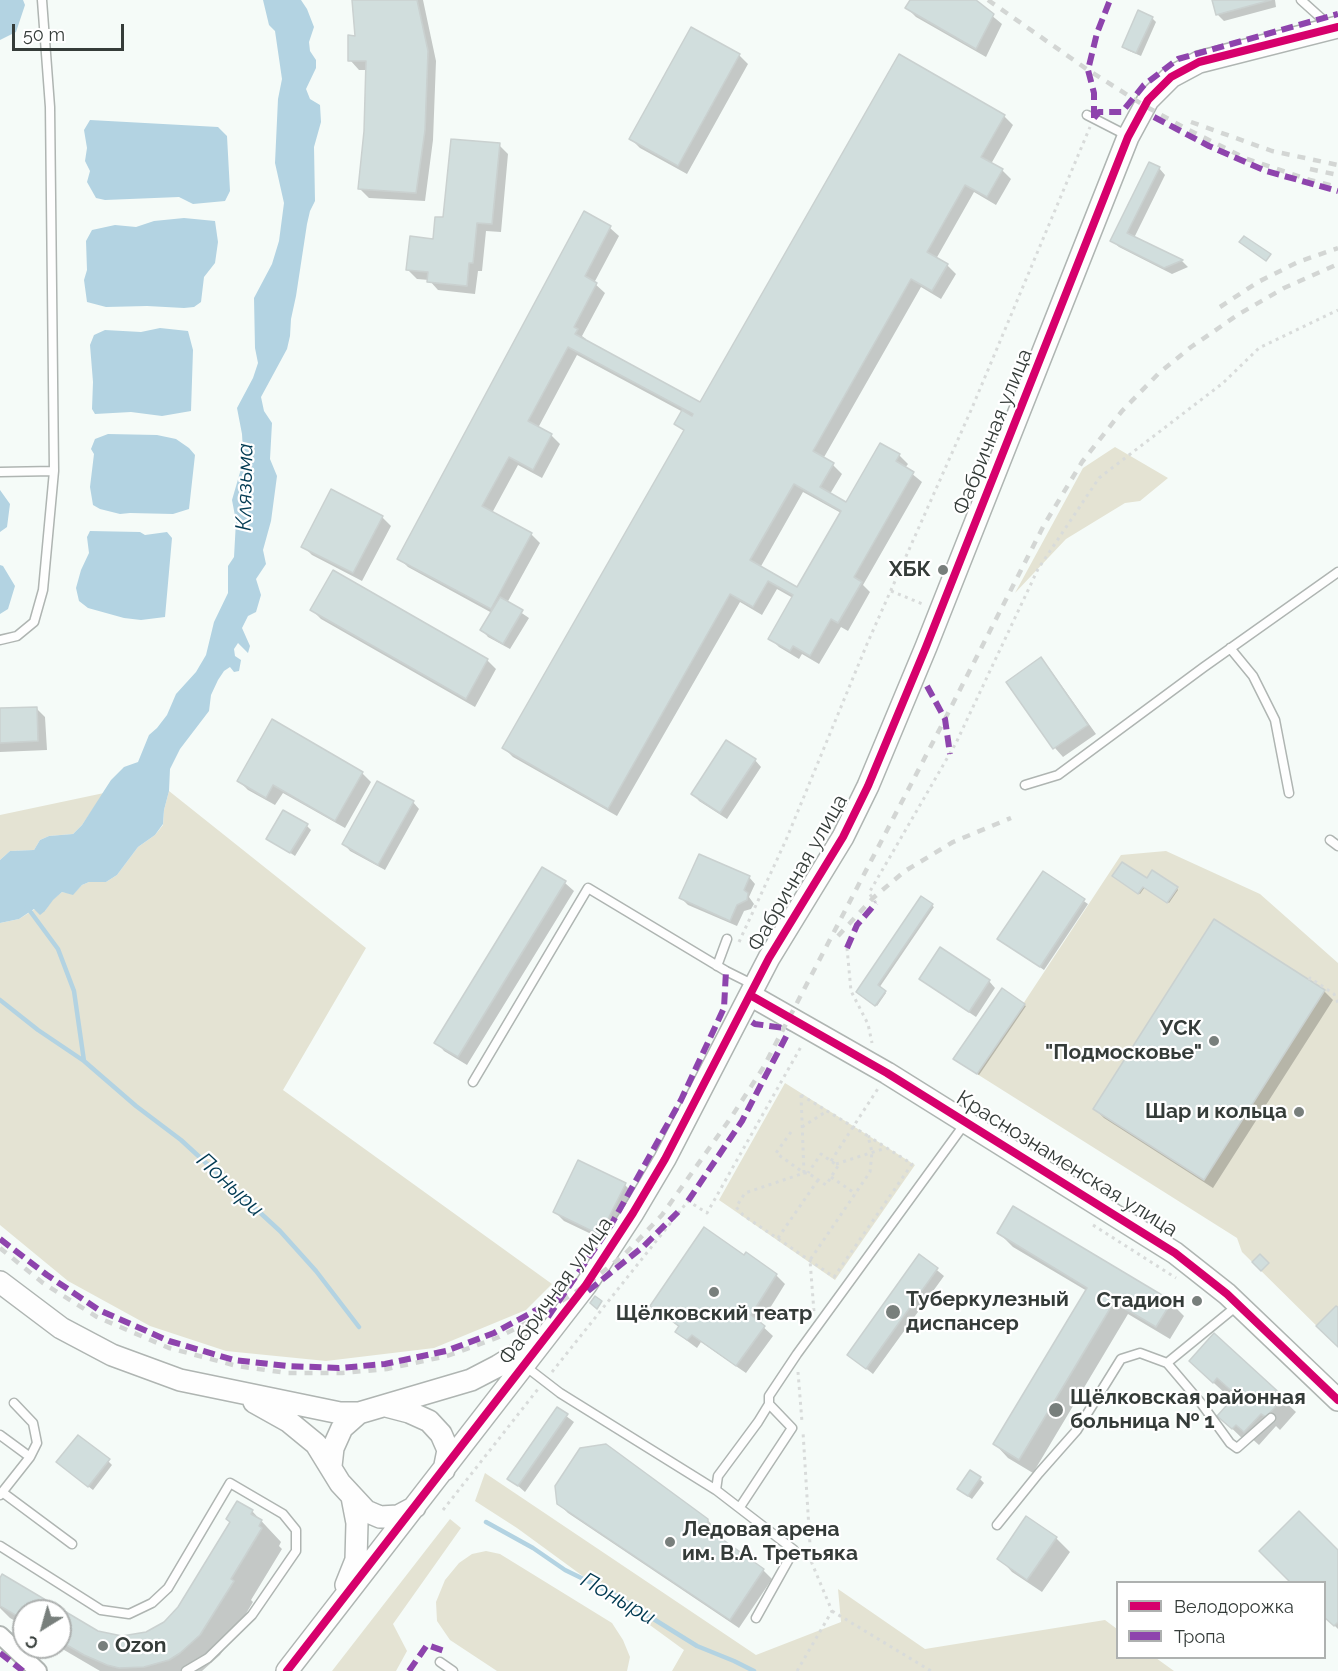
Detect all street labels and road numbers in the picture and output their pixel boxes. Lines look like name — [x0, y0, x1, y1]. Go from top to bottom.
street label: Фабричная улица — [948, 345, 1038, 519]
street label: Фабричная улица — [743, 790, 853, 956]
street label: Краснознаменская улица — [952, 1085, 1182, 1243]
street label: Фабричная улица — [494, 1212, 618, 1370]

